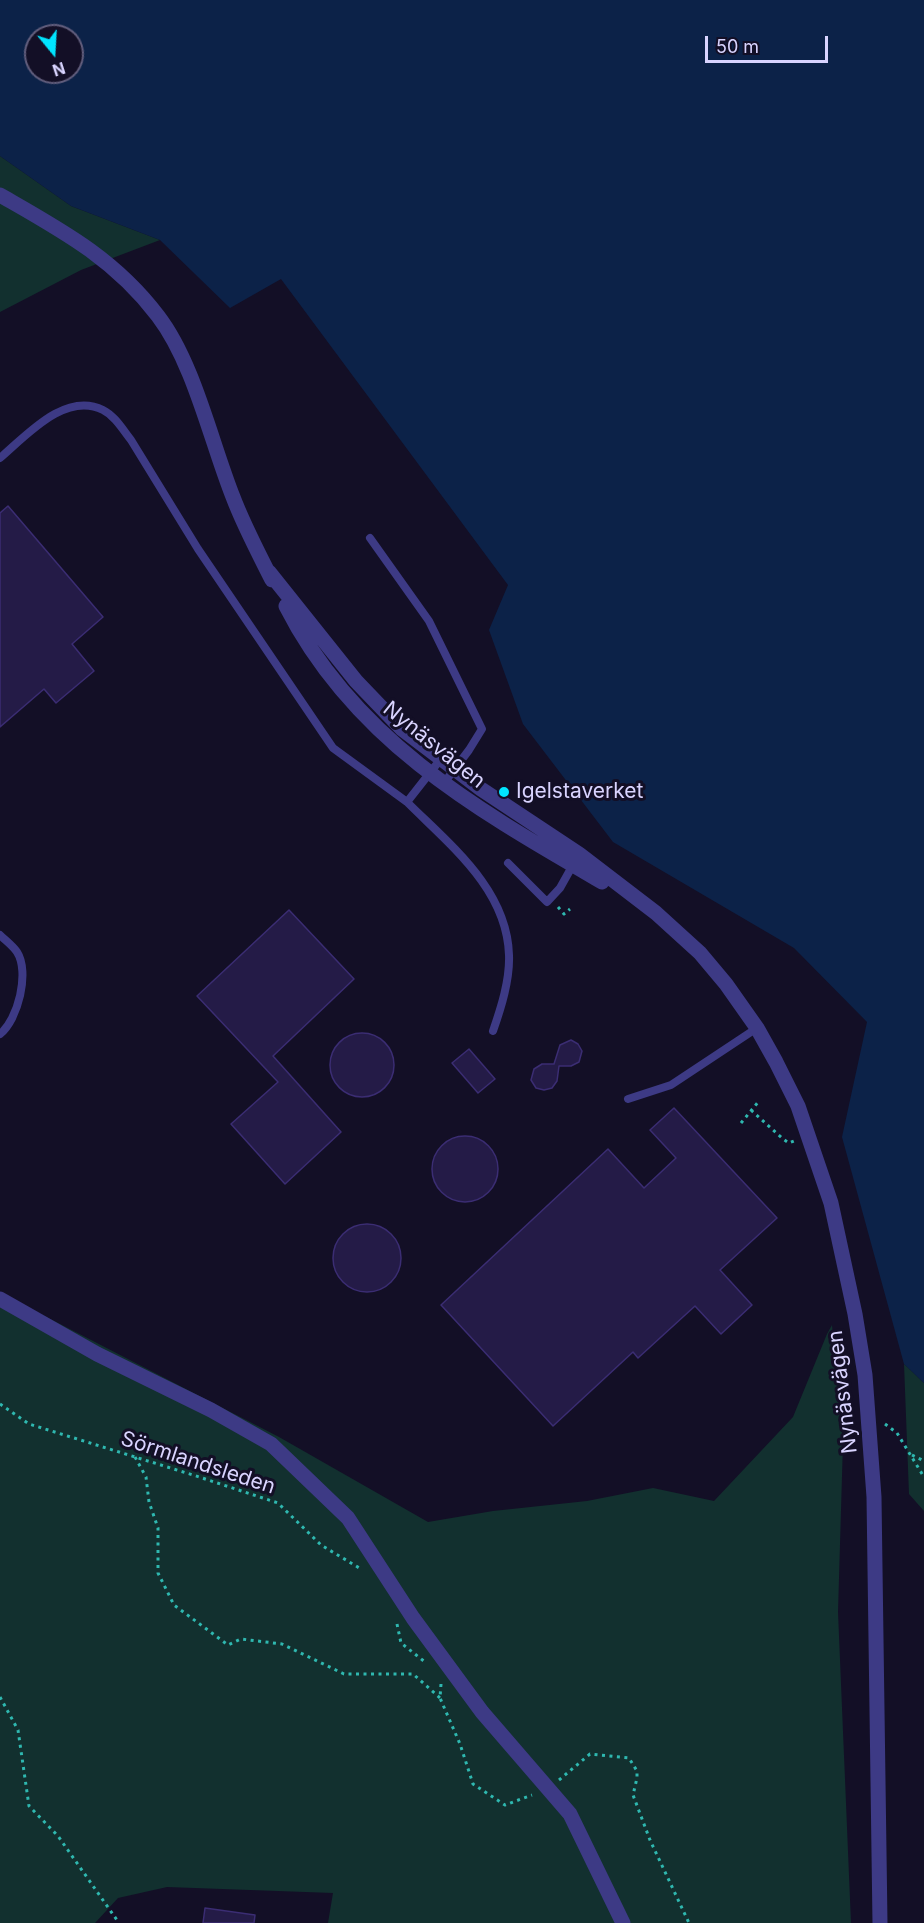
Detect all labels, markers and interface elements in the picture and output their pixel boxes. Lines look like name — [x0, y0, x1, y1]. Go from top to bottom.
north arrow — [24, 24, 84, 84]
scale bar — [708, 24, 831, 62]
text: 50 m — [716, 36, 759, 57]
text: N — [50, 58, 68, 81]
street label: Nynäsvägen — [378, 696, 490, 794]
place label: Igelstaverket — [516, 779, 643, 805]
marker: Igelstaverket — [497, 785, 511, 799]
street label: Nynäsvägen — [823, 1329, 863, 1455]
street label: Sörmlandsleden — [118, 1426, 278, 1500]

